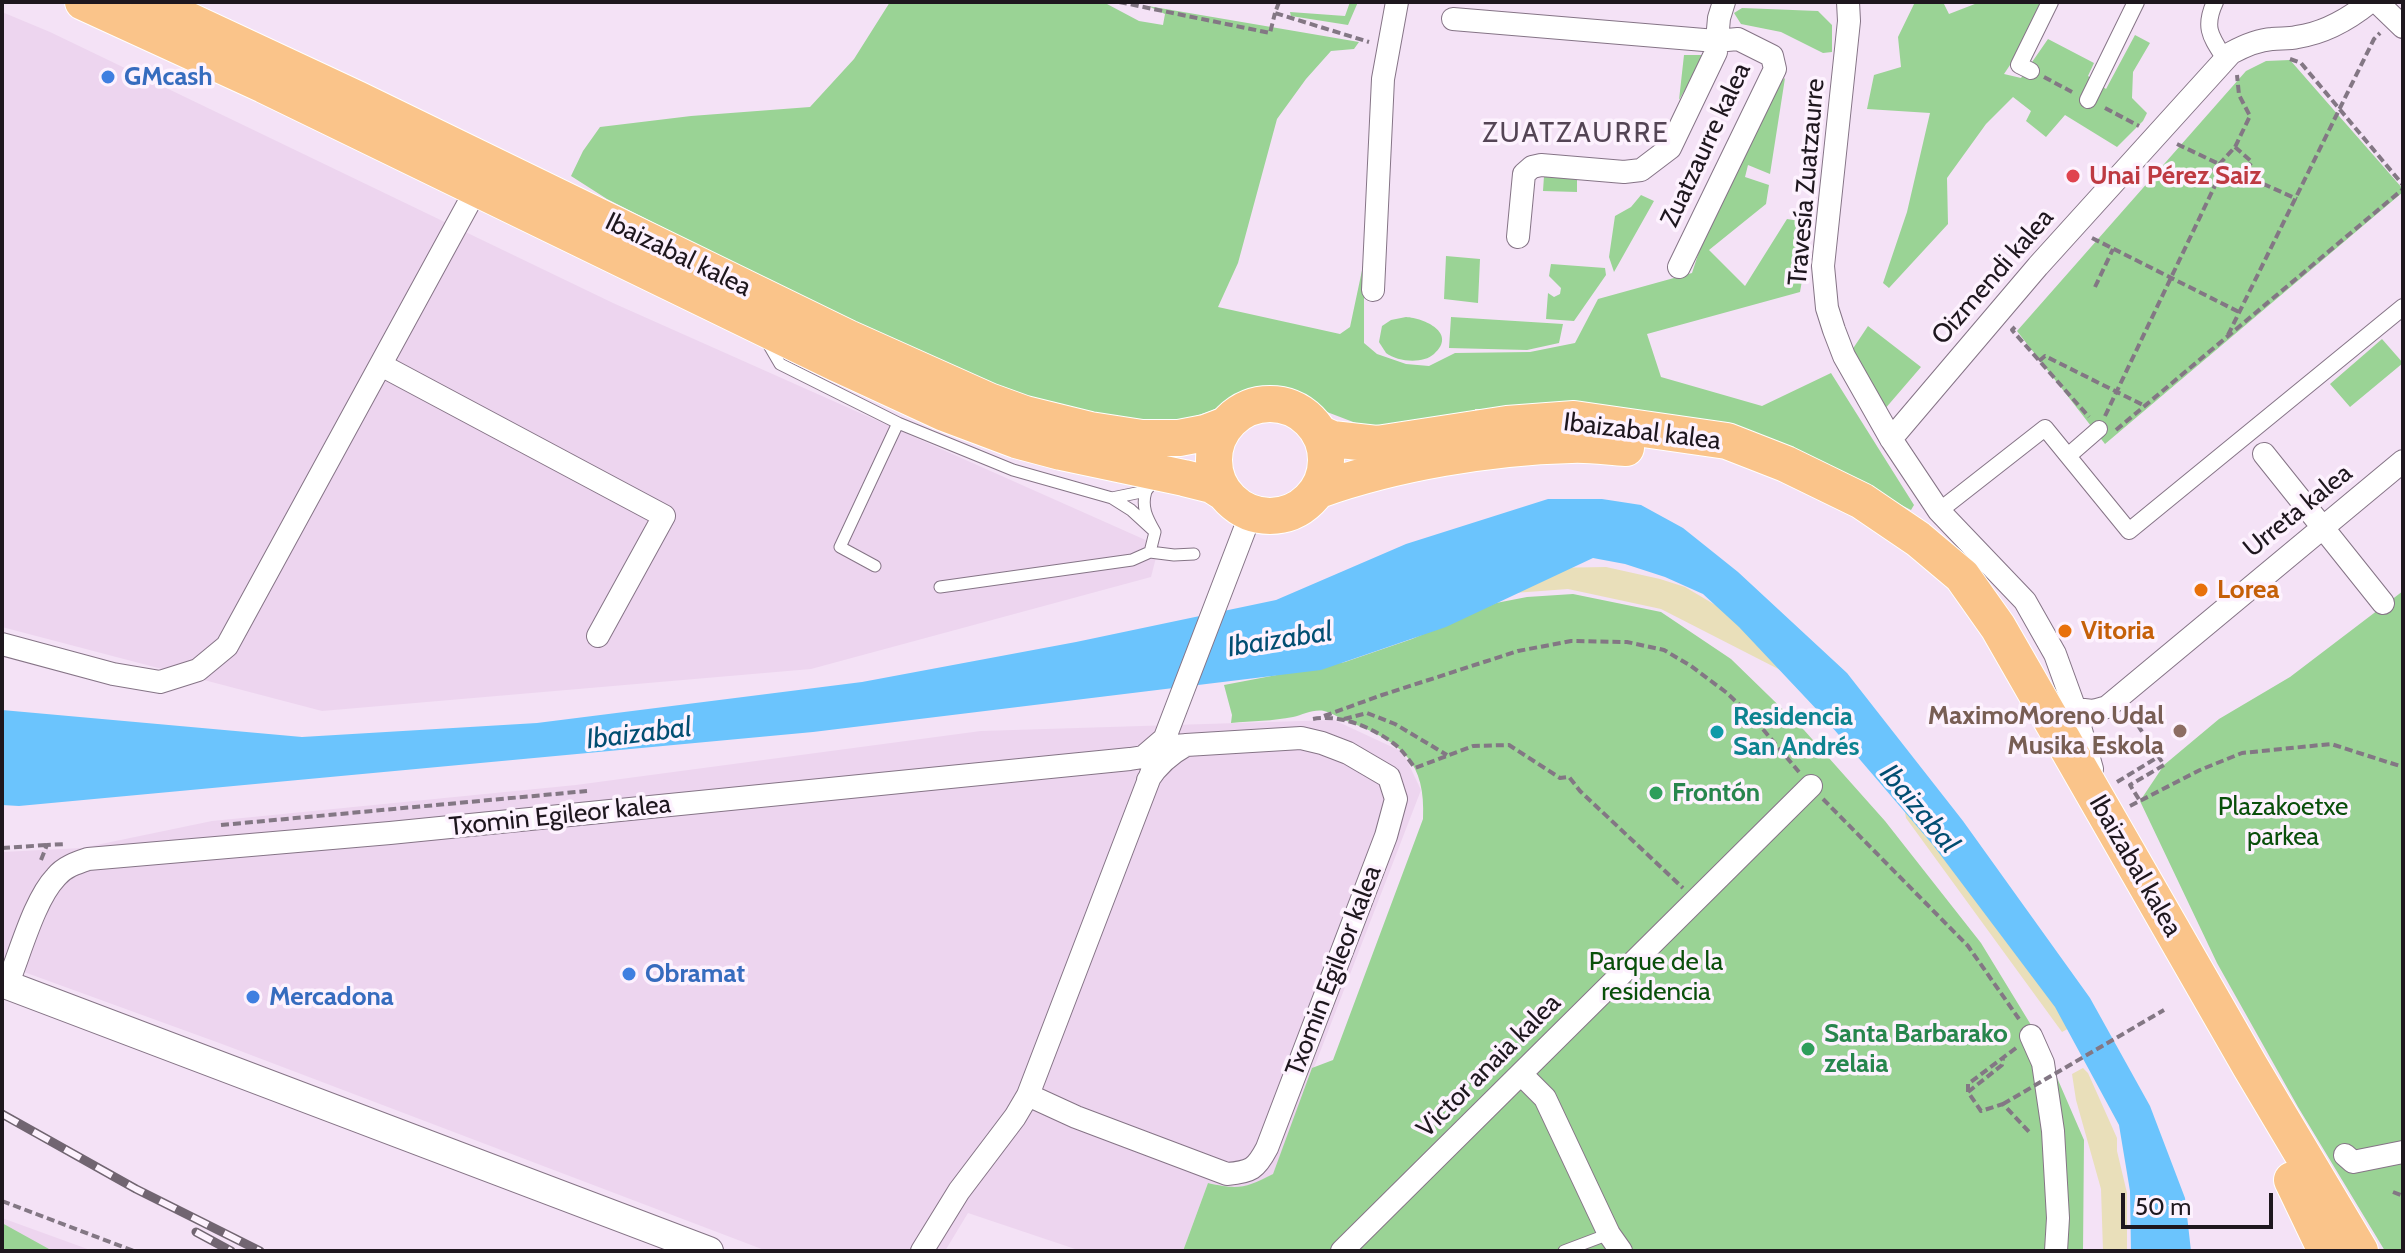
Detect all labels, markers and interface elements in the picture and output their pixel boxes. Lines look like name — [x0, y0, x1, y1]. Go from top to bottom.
street label: Zuatzaurre kalea — [1654, 58, 1758, 232]
place label: GMcash — [124, 61, 213, 93]
marker: GMcash — [99, 68, 117, 86]
street label: Travesía Zuatzaurre — [1782, 77, 1832, 287]
district label: ZUATZAURRE — [1482, 117, 1670, 151]
place label: Unai Pérez Saiz — [2089, 160, 2262, 192]
marker: Unai Pérez Saiz — [2064, 167, 2082, 185]
street label: Oizmendi kalea — [1926, 203, 2060, 351]
street label: Ibaizabal kalea — [600, 206, 756, 304]
street label: Ibaizabal kalea — [1562, 407, 1722, 457]
street label: Urreta kalea — [2237, 458, 2359, 564]
place label: Lorea — [2217, 574, 2279, 606]
marker: Lorea — [2192, 581, 2210, 599]
water label: Ibaizabal — [1225, 615, 1335, 665]
place label: Vitoria — [2081, 615, 2155, 647]
marker: Vitoria — [2056, 622, 2074, 640]
place label: MaximoMoreno Udal Musika Eskola — [1928, 700, 2164, 762]
place label: Residencia San Andrés — [1733, 701, 1859, 762]
water label: Ibaizabal — [584, 711, 694, 757]
marker: MaximoMoreno Udal Musika Eskola — [2171, 722, 2189, 740]
marker: Residencia San Andrés — [1708, 723, 1726, 741]
water label: Ibaizabal — [1872, 758, 1966, 860]
place label: Frontón — [1672, 777, 1760, 809]
marker: Frontón — [1647, 784, 1665, 802]
street label: Txomin Egileor kalea — [448, 789, 672, 843]
street label: Ibaizabal kalea — [2082, 790, 2188, 942]
park label: Plazakoetxe parkea — [2218, 791, 2348, 852]
street label: Txomin Egileor kalea — [1279, 861, 1389, 1081]
park label: Parque de la residencia — [1589, 946, 1723, 1008]
place label: Obramat — [645, 958, 745, 990]
marker: Obramat — [620, 965, 638, 983]
place label: Mercadona — [269, 981, 394, 1013]
marker: Mercadona — [244, 988, 262, 1006]
street label: Victor anaia kalea — [1411, 988, 1567, 1144]
place label: Santa Barbarako zelaia — [1824, 1018, 2008, 1080]
marker: Santa Barbarako zelaia — [1799, 1040, 1817, 1058]
scale bar — [2125, 1177, 2277, 1227]
text: 50 m — [2135, 1192, 2191, 1221]

